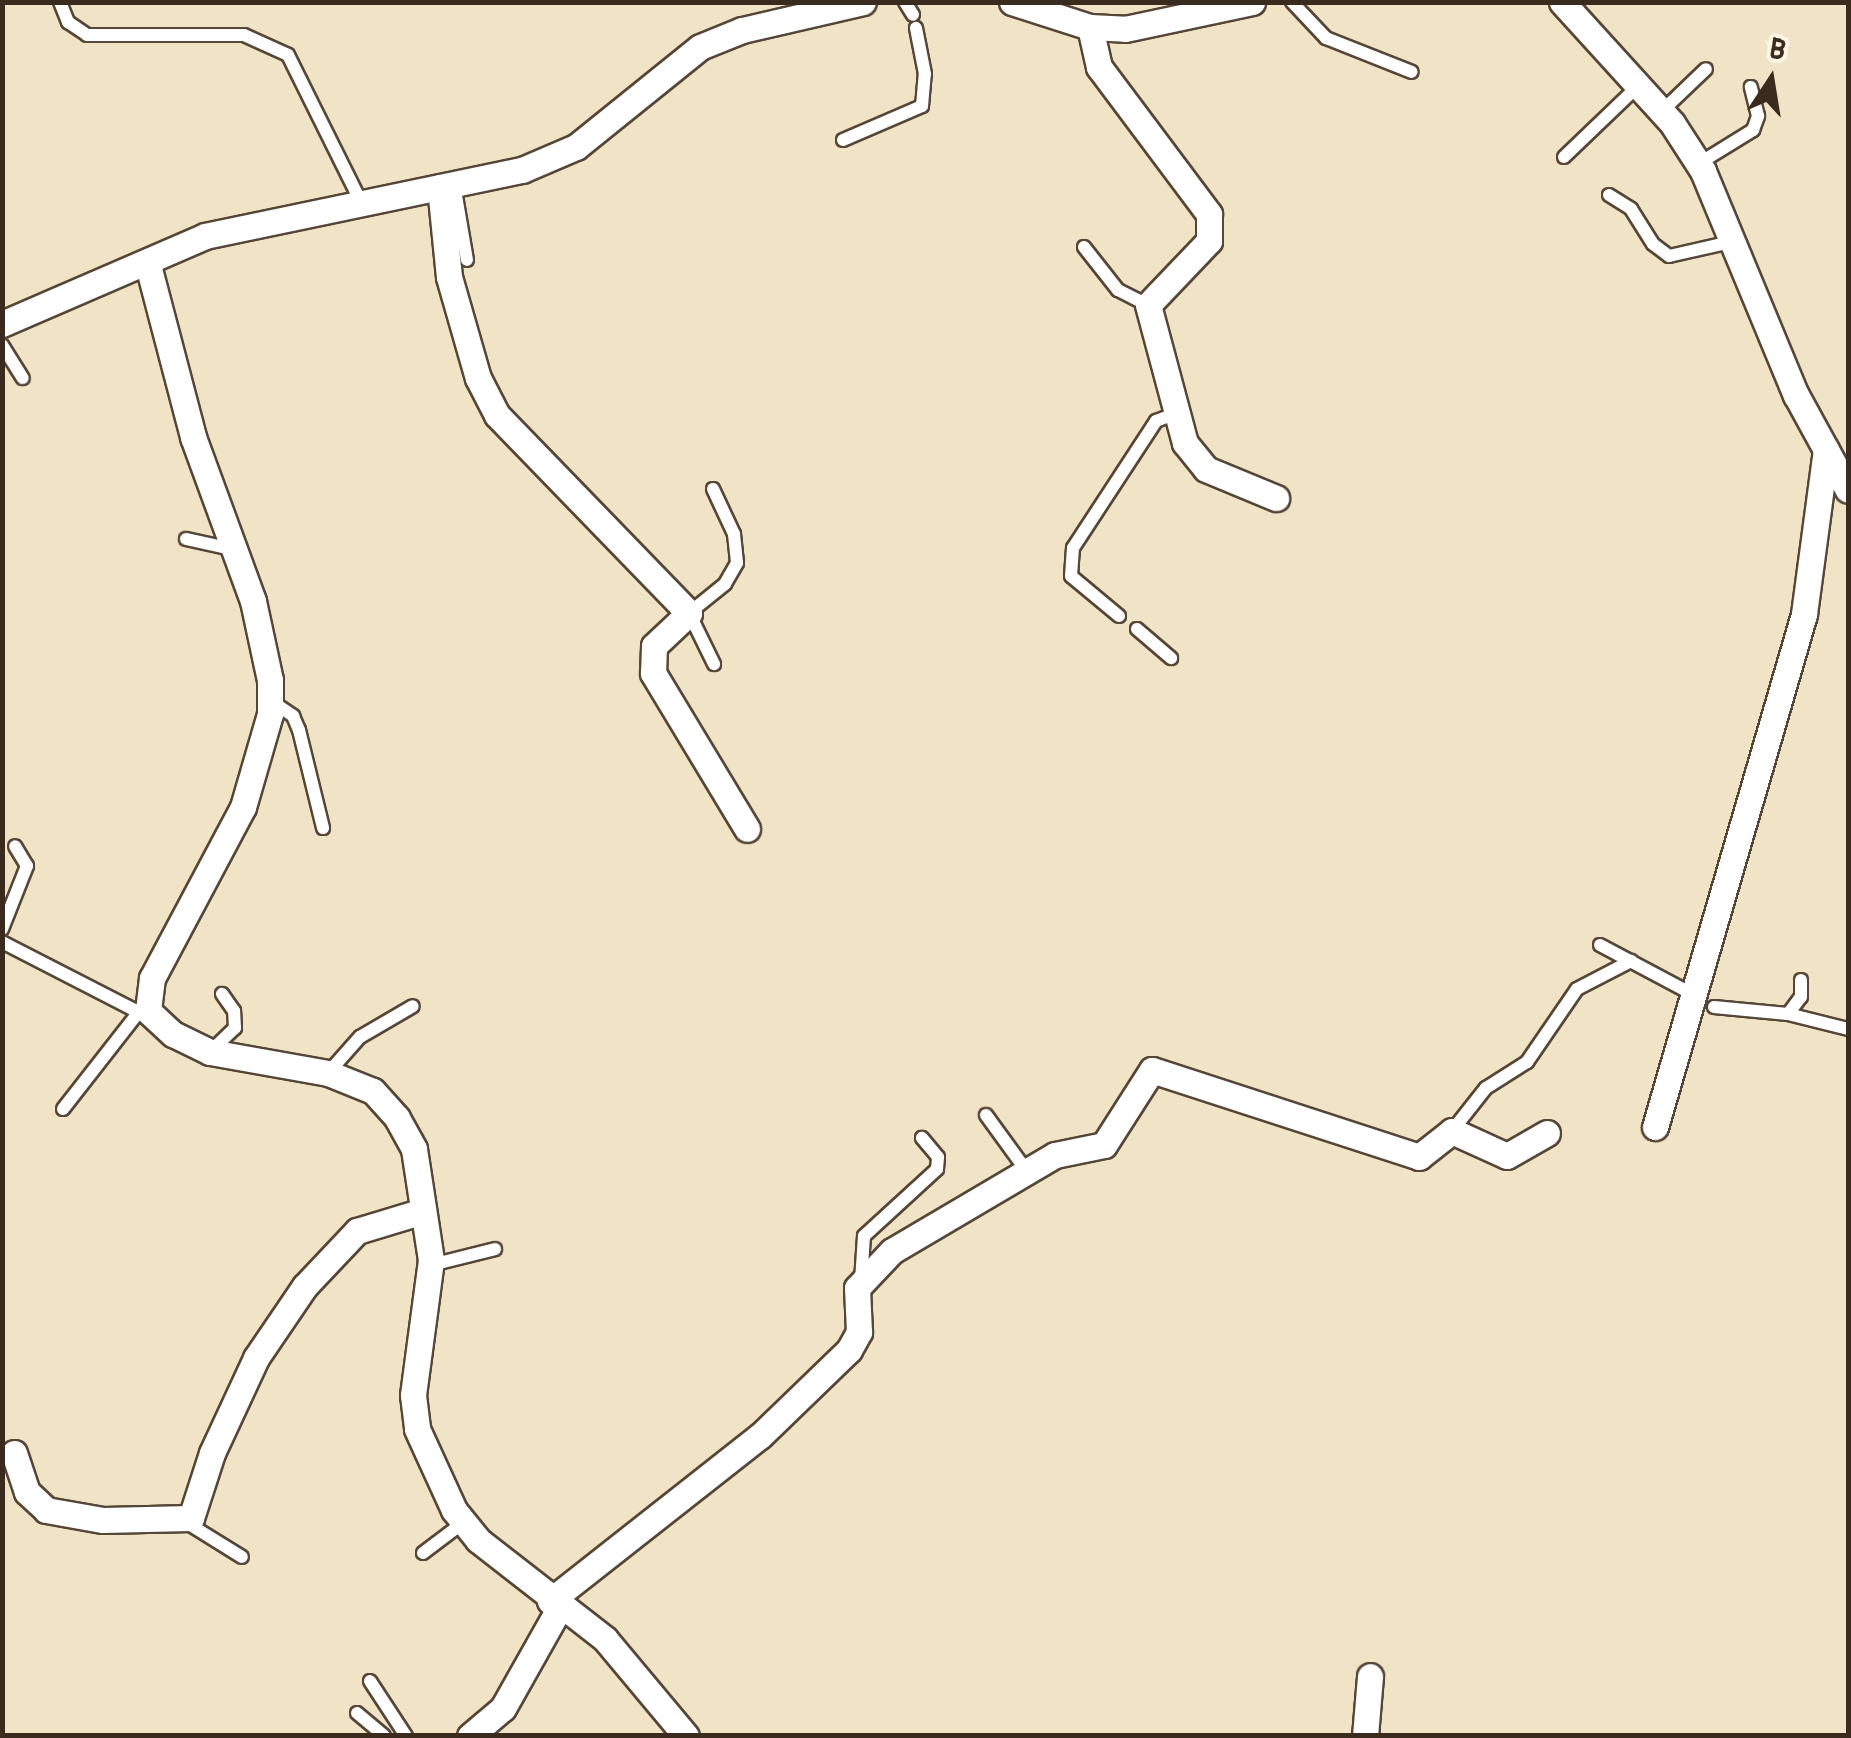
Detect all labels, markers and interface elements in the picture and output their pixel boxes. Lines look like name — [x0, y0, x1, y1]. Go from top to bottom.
north arrow — [1721, 30, 1821, 130]
text: B — [1766, 31, 1789, 69]

